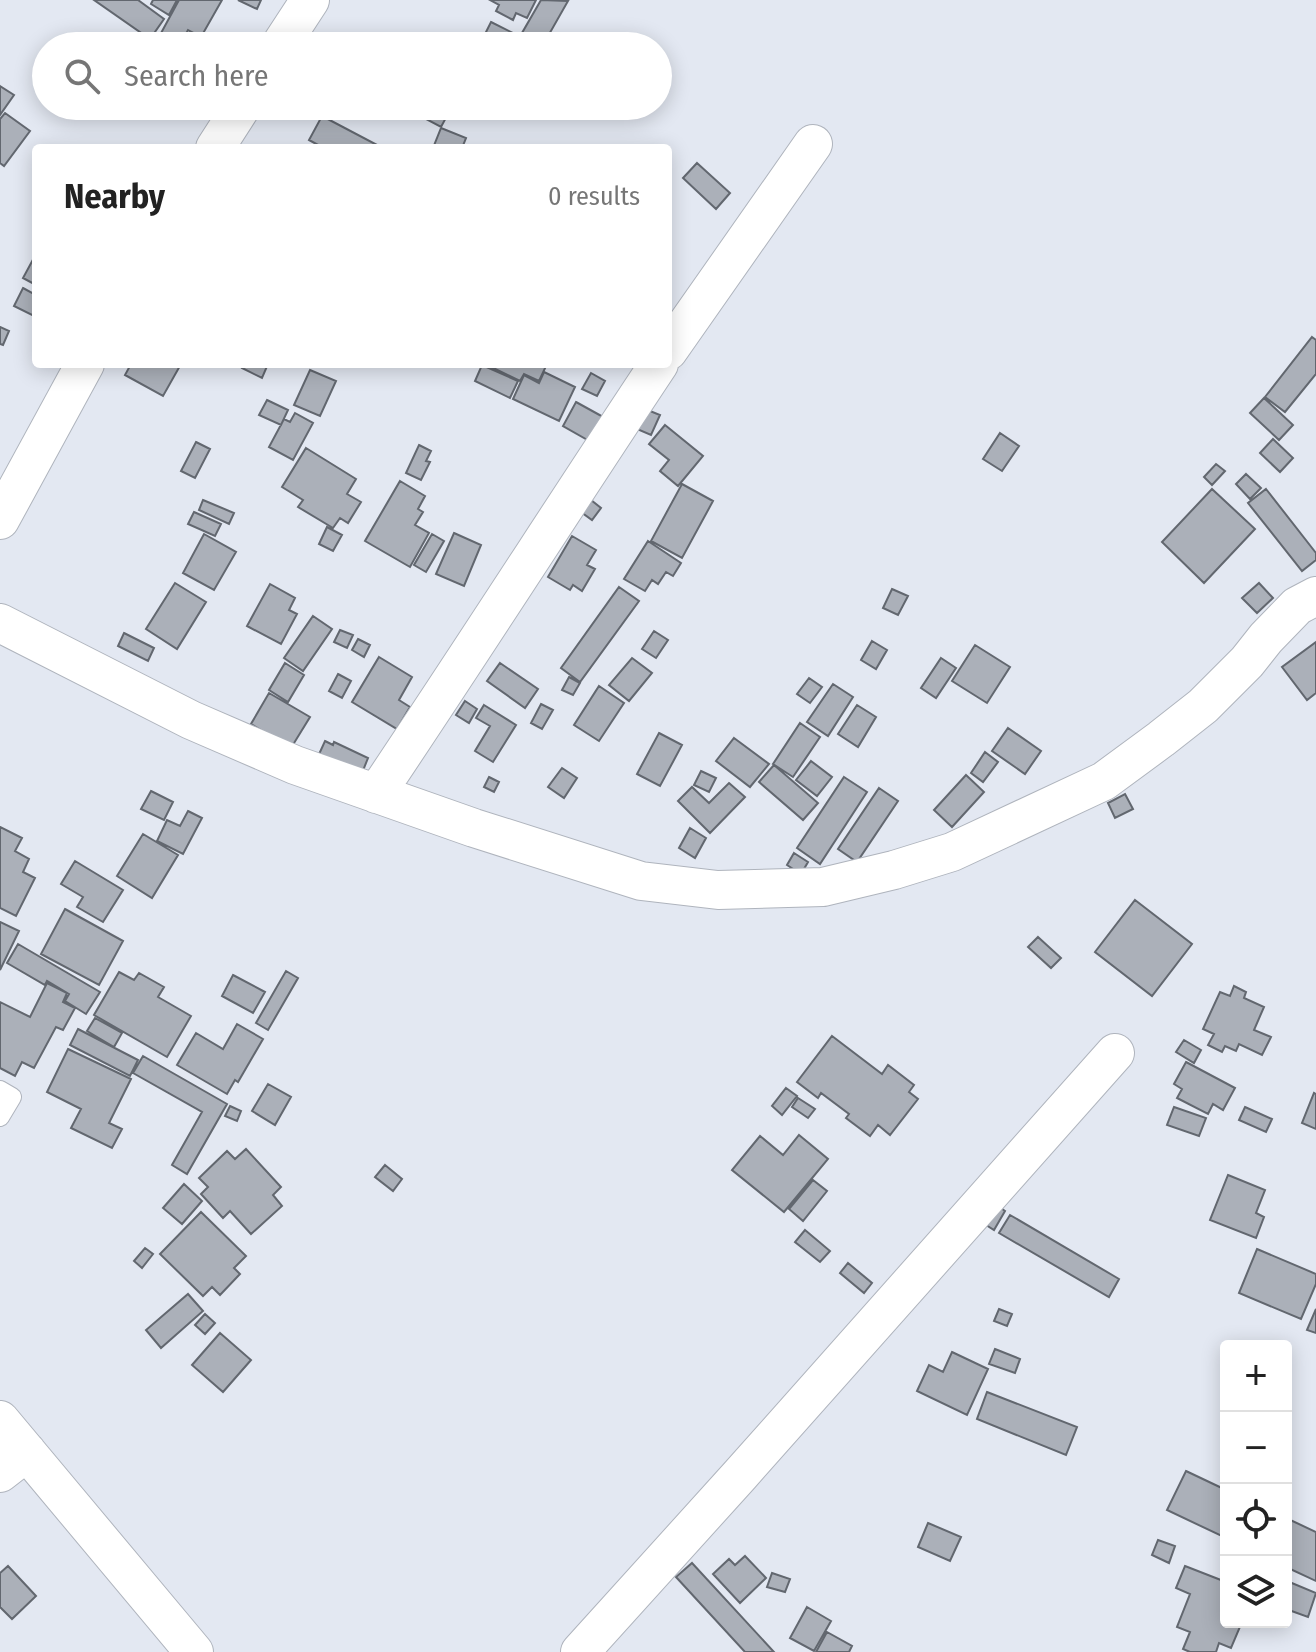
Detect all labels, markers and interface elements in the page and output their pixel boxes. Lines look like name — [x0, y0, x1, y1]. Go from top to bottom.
search box — [32, 32, 672, 120]
icon: search — [60, 54, 104, 98]
text: Search here — [124, 58, 269, 94]
text: Nearby — [64, 176, 165, 217]
text: 0 results — [548, 181, 640, 212]
map controls — [1220, 1340, 1292, 1628]
button: + — [1220, 1340, 1292, 1412]
button: − — [1220, 1412, 1292, 1484]
button: locate — [1220, 1484, 1292, 1556]
button: layers — [1220, 1556, 1292, 1628]

